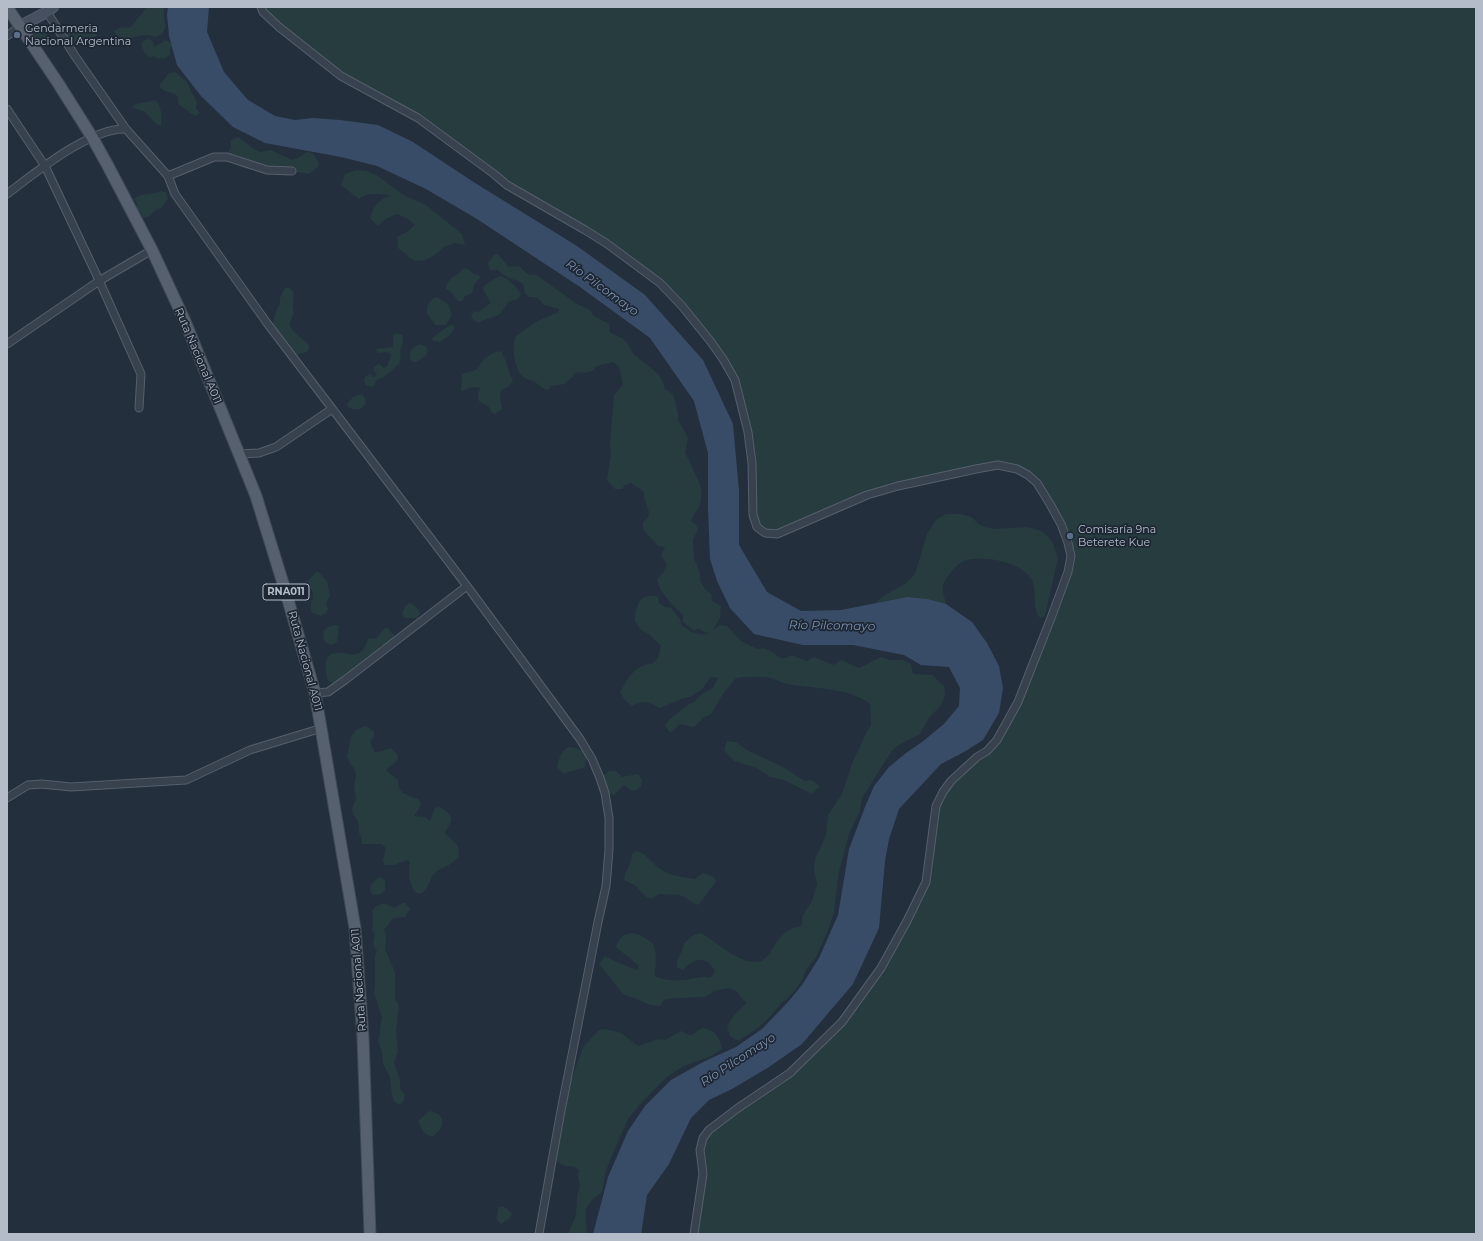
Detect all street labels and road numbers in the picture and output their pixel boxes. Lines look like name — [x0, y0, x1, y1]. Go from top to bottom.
street label: Ruta Nacional A011 — [172, 306, 224, 406]
road number: RNA011 — [263, 584, 309, 600]
street label: Ruta Nacional A011 — [285, 609, 325, 713]
street label: Ruta Nacional A011 — [349, 928, 369, 1032]

